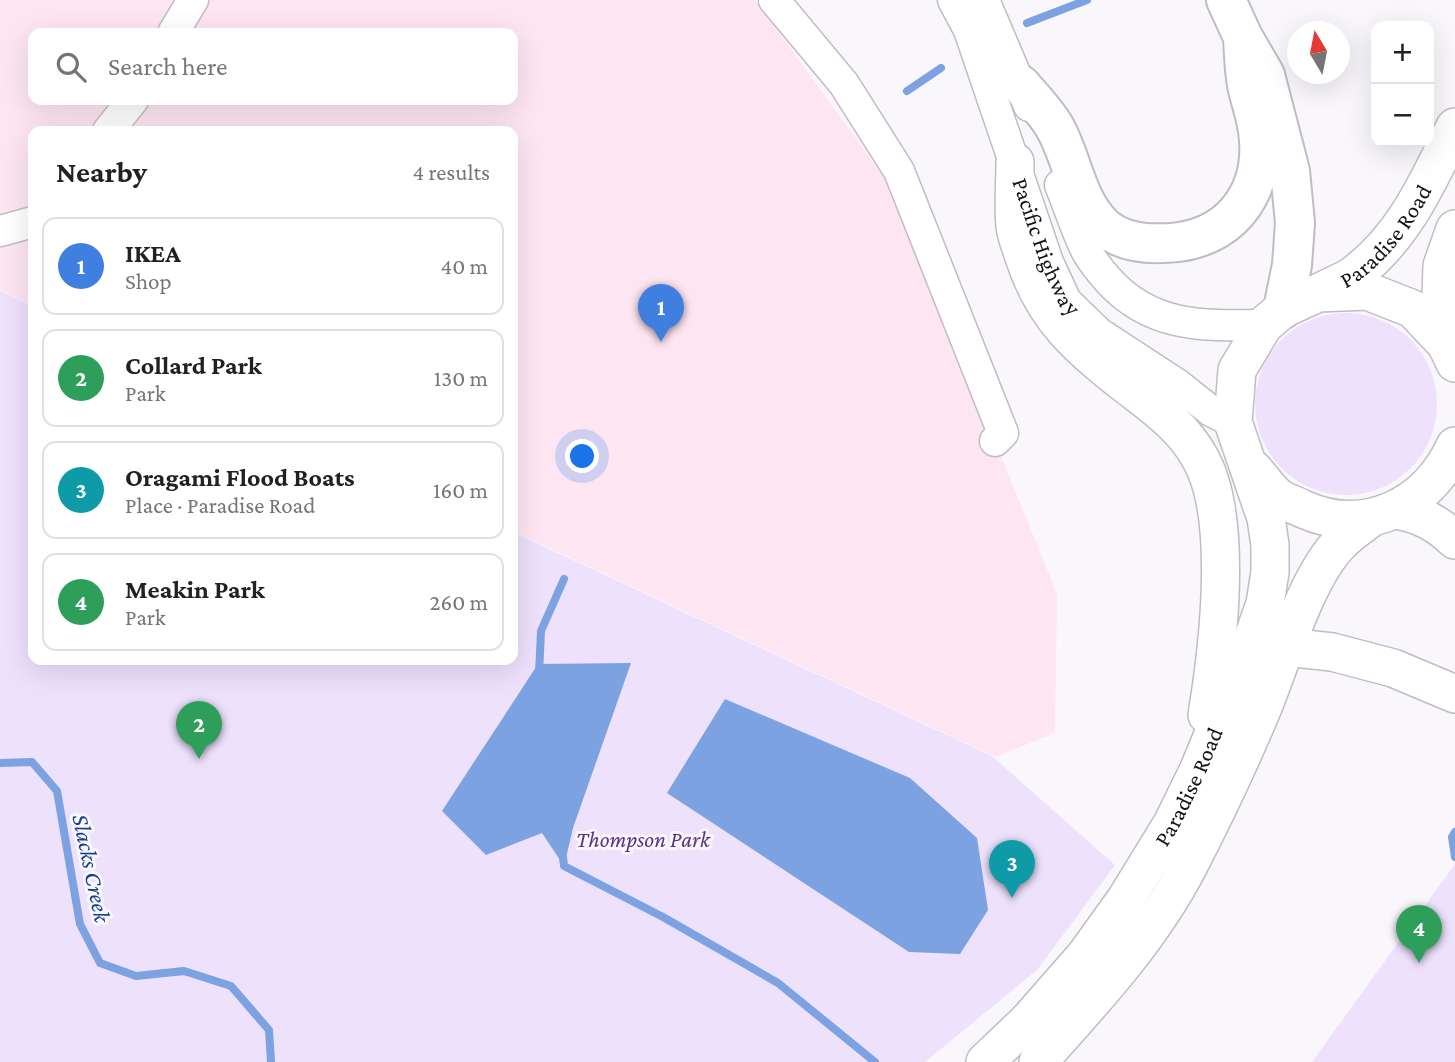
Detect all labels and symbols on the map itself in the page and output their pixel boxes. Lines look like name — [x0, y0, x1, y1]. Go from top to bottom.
north arrow — [1287, 21, 1350, 84]
street label: Pacific Highway — [1007, 174, 1086, 321]
street label: Paradise Road — [1335, 180, 1437, 293]
pin: 1 — [638, 284, 684, 342]
your location — [565, 439, 599, 473]
pin: 2 — [176, 701, 222, 759]
street label: Paradise Road — [1149, 723, 1228, 851]
water label: Slacks Creek — [67, 811, 117, 926]
park label: Thompson Park — [576, 826, 711, 852]
pin: 3 — [989, 840, 1035, 898]
pin: 4 — [1396, 905, 1442, 963]

